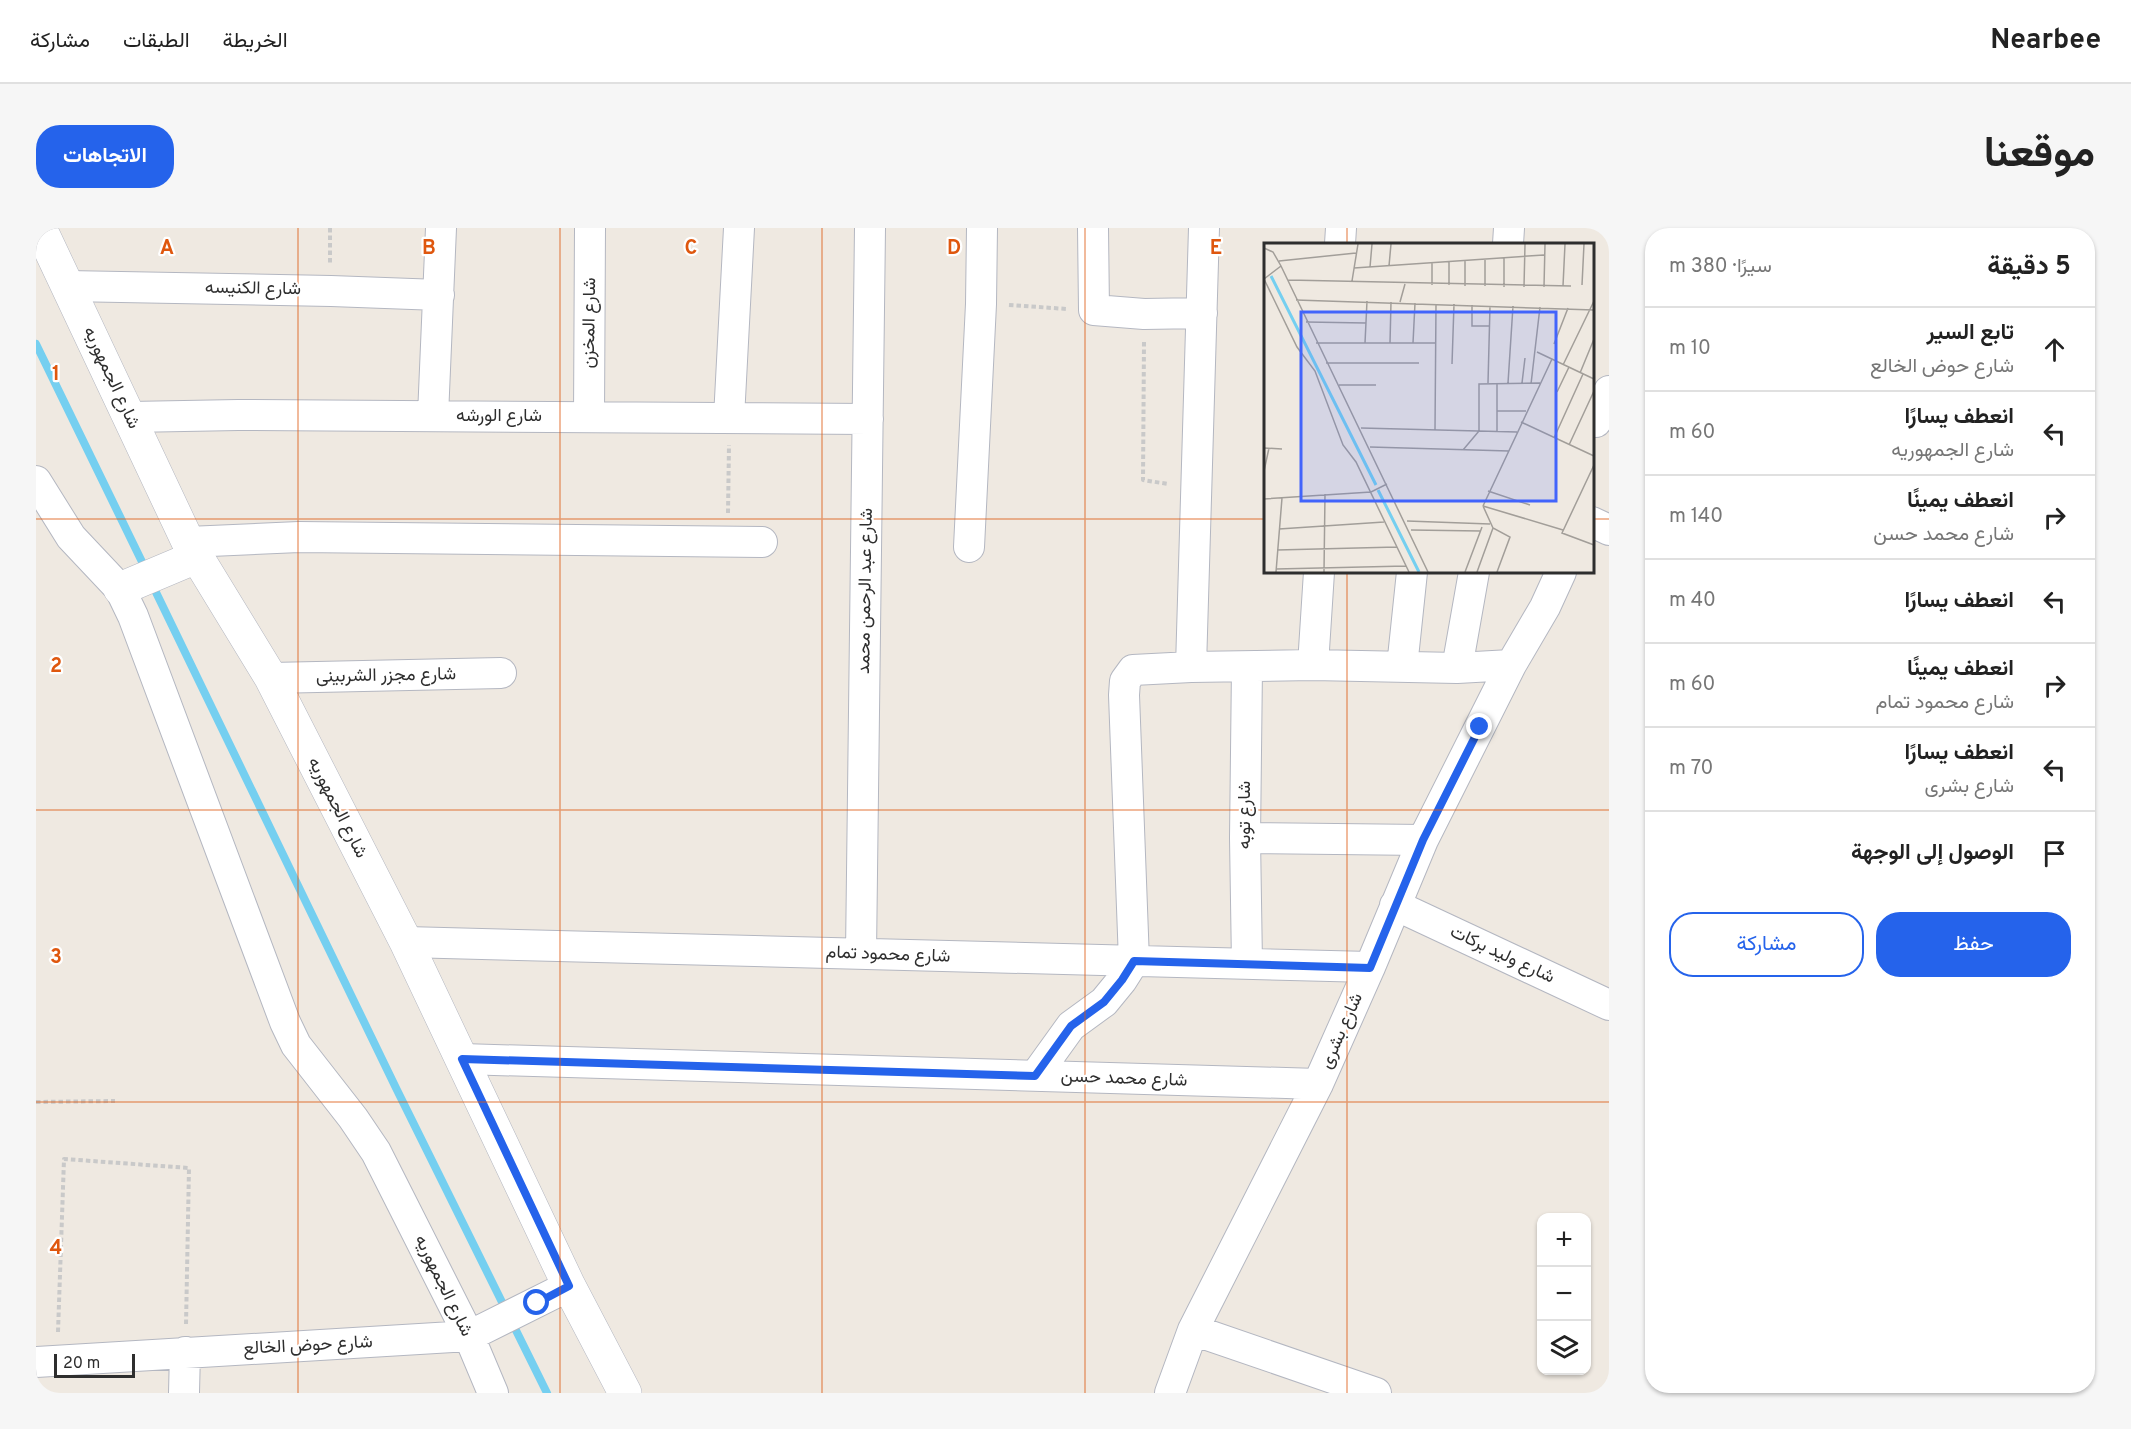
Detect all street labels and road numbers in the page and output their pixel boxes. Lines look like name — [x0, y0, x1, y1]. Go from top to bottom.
street label: شارع الكنيسه — [205, 277, 301, 301]
street label: شارع المخزن — [578, 277, 602, 369]
street label: شارع الجمهوريه — [77, 323, 145, 433]
street label: شارع الورشه — [456, 405, 542, 428]
street label: شارع عبد الرحمن محمد — [853, 508, 879, 674]
street label: شارع مجزر الشربينى — [316, 663, 456, 689]
street label: شارع الجمهوريه — [302, 754, 372, 862]
street label: شارع توبه — [1234, 781, 1257, 849]
street label: شارع وليد بركات — [1446, 921, 1558, 989]
street label: شارع محمود تمام — [825, 941, 951, 969]
street label: شارع بشرى — [1315, 990, 1369, 1072]
street label: شارع محمد حسن — [1060, 1065, 1188, 1093]
street label: شارع الجمهوريه — [408, 1231, 478, 1341]
street label: شارع حوض الخالع — [243, 1331, 373, 1361]

